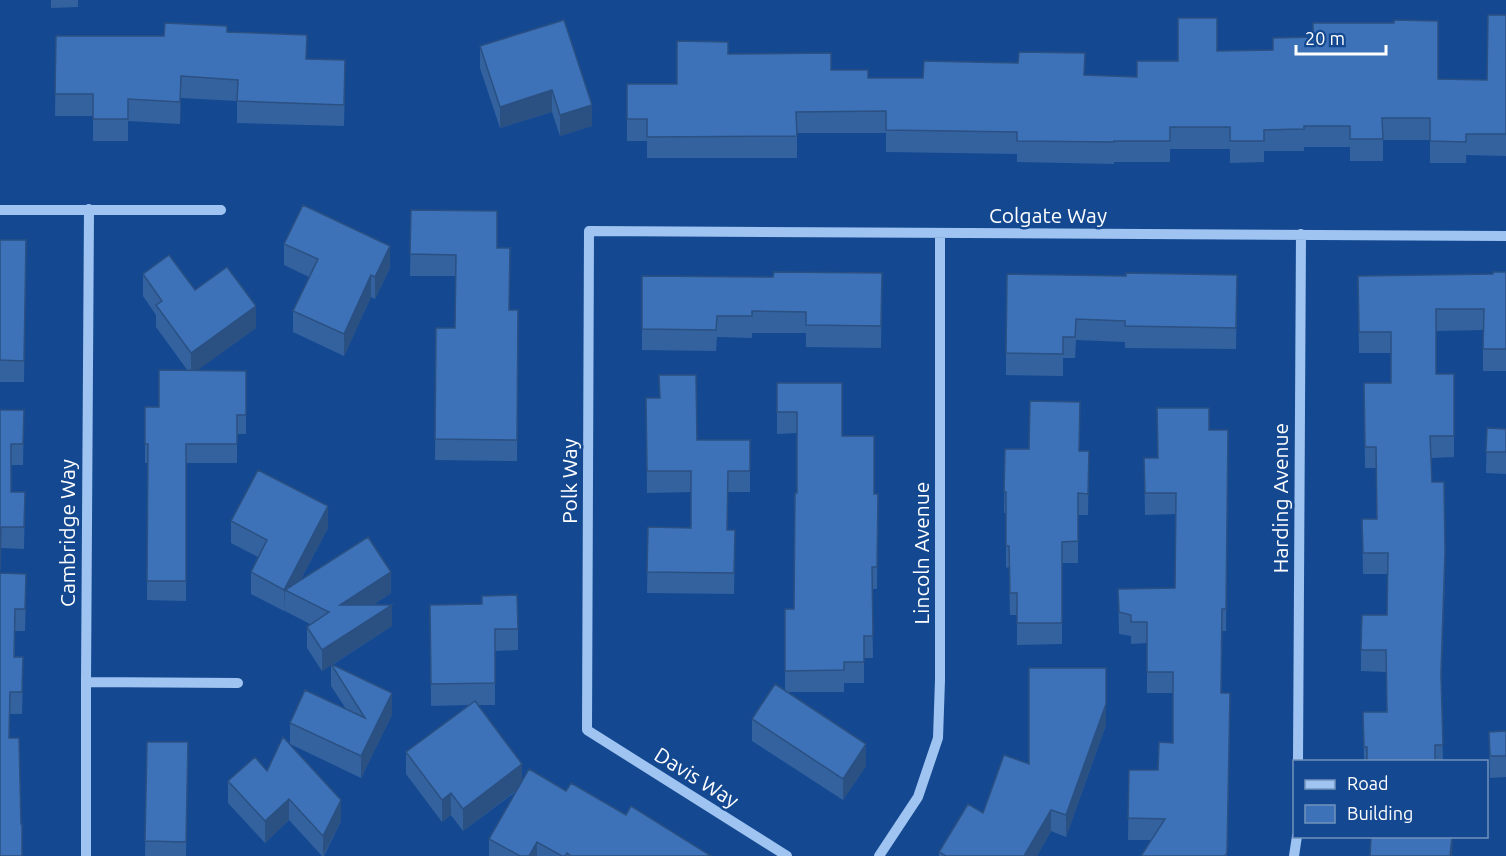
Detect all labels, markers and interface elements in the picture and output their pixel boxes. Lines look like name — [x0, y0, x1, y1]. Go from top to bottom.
scale bar — [1296, 18, 1386, 56]
text: 20 m — [1305, 28, 1345, 48]
street label: Colgate Way — [989, 203, 1107, 227]
street label: Harding Avenue — [1268, 423, 1292, 573]
street label: Polk Way — [557, 438, 581, 524]
street label: Cambridge Way — [55, 459, 79, 607]
street label: Lincoln Avenue — [909, 482, 933, 624]
street label: Davis Way — [650, 742, 744, 812]
legend — [1293, 760, 1488, 838]
text: Road — [1347, 773, 1389, 793]
text: Building — [1347, 803, 1413, 823]

